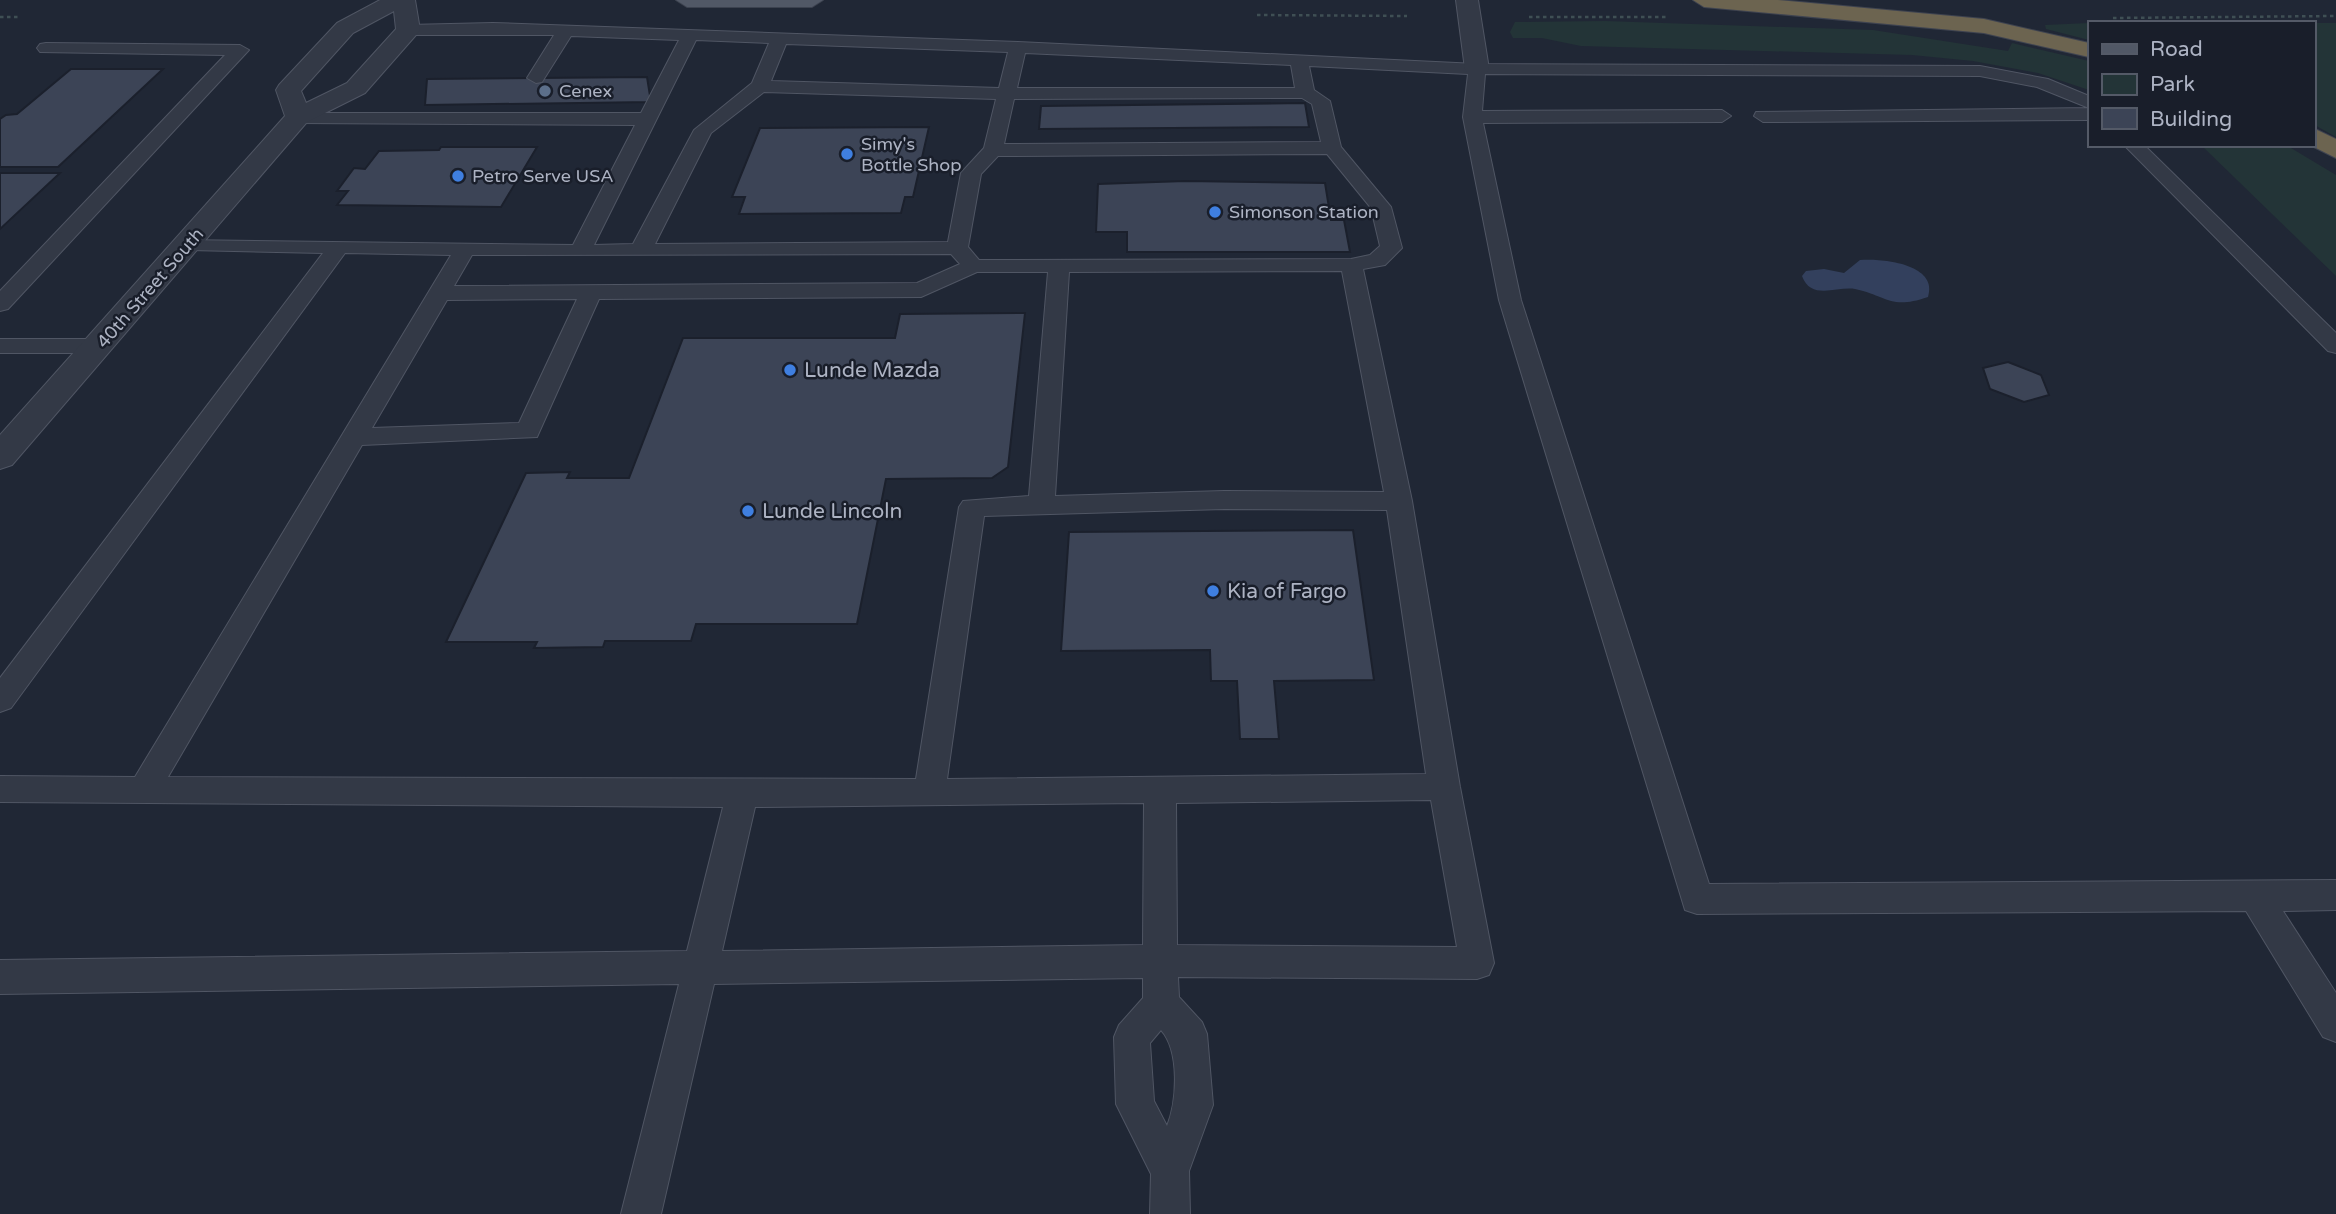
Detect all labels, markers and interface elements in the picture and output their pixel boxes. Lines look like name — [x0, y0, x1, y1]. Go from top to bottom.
legend — [2088, 21, 2315, 147]
text: Road — [2150, 37, 2203, 62]
text: Park — [2150, 72, 2195, 97]
place label: Cenex — [559, 80, 612, 102]
marker: Cenex — [537, 83, 553, 99]
text: Building — [2150, 107, 2232, 132]
place label: Simy's Bottle Shop — [861, 133, 962, 176]
marker: Simy's Bottle Shop — [839, 146, 855, 162]
place label: Petro Serve USA — [472, 165, 614, 187]
marker: Petro Serve USA — [450, 168, 466, 184]
place label: Simonson Station — [1229, 201, 1379, 223]
marker: Simonson Station — [1207, 204, 1223, 220]
street label: 40th Street South — [92, 223, 208, 353]
place label: Lunde Mazda — [804, 358, 940, 383]
marker: Lunde Mazda — [782, 362, 798, 378]
place label: Lunde Lincoln — [762, 499, 902, 524]
marker: Lunde Lincoln — [740, 503, 756, 519]
place label: Kia of Fargo — [1227, 579, 1346, 604]
marker: Kia of Fargo — [1205, 583, 1221, 599]

